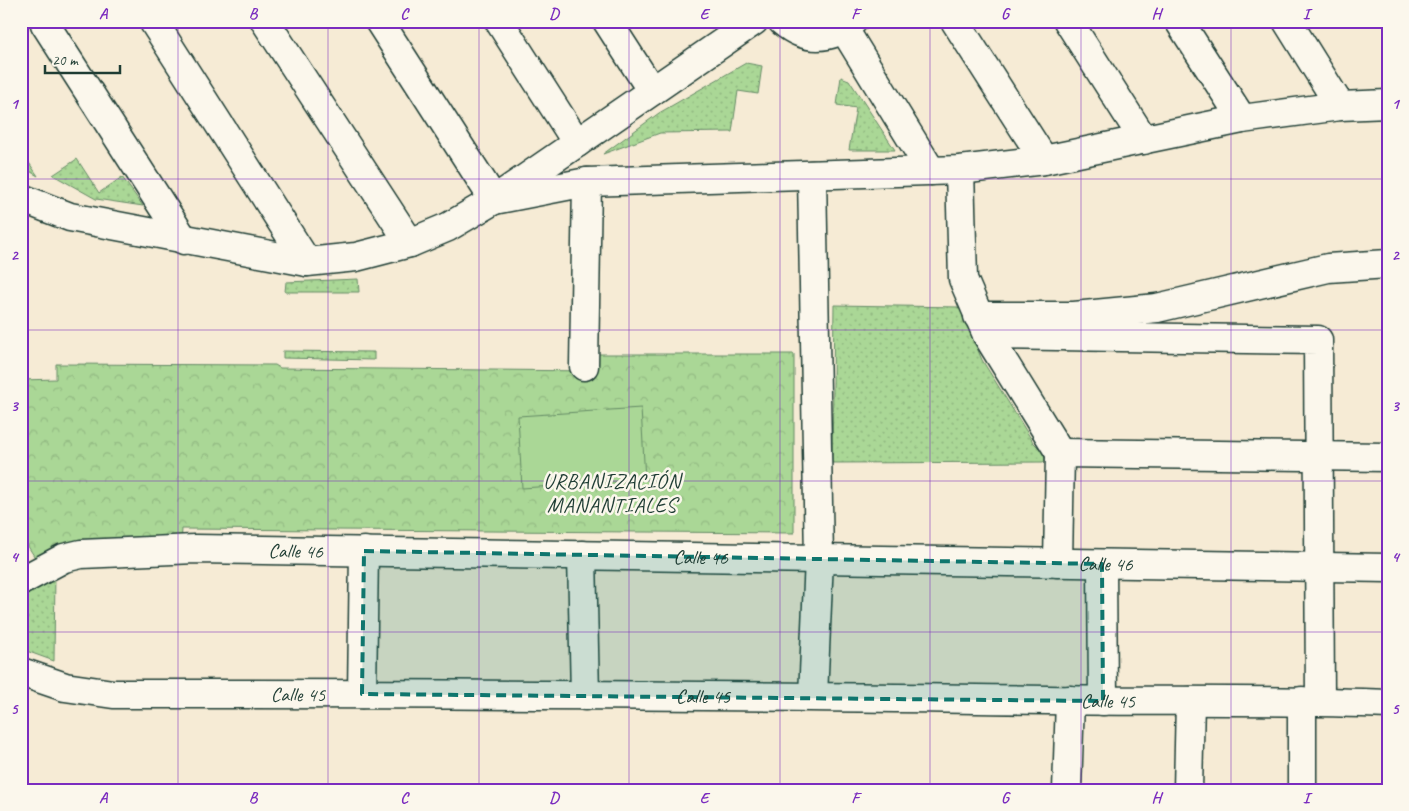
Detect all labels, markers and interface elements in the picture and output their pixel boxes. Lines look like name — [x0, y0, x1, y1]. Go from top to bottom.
text: A — [99, 4, 109, 24]
text: B — [249, 4, 259, 24]
text: C — [400, 4, 410, 24]
text: D — [549, 4, 560, 24]
text: E — [700, 4, 711, 24]
text: F — [851, 4, 862, 24]
text: G — [1001, 4, 1011, 24]
text: H — [1151, 4, 1163, 24]
text: I — [1303, 4, 1313, 24]
scale bar — [45, 42, 120, 74]
text: 20 m — [52, 51, 79, 70]
text: 1 — [10, 94, 19, 114]
text: 1 — [1391, 94, 1400, 114]
text: 2 — [10, 245, 19, 265]
text: 2 — [1391, 245, 1400, 265]
text: 3 — [10, 396, 19, 416]
text: 3 — [1391, 396, 1400, 416]
district label: URBANIZACIÓN MANANTIALES — [543, 468, 684, 518]
street label: Calle 46 — [268, 538, 324, 564]
street label: Calle 46 — [673, 545, 729, 570]
text: 4 — [10, 547, 19, 567]
text: 4 — [1391, 547, 1400, 567]
street label: Calle 46 — [1078, 551, 1134, 577]
street label: Calle 45 — [271, 682, 326, 707]
street label: Calle 45 — [676, 684, 731, 709]
street label: Calle 45 — [1081, 688, 1136, 714]
text: 5 — [11, 699, 20, 719]
text: 5 — [1392, 699, 1401, 719]
text: A — [99, 788, 109, 808]
text: B — [249, 788, 259, 808]
text: C — [400, 788, 410, 808]
text: D — [549, 788, 560, 808]
text: E — [700, 788, 711, 808]
text: F — [851, 788, 862, 808]
text: G — [1001, 788, 1011, 808]
text: H — [1151, 788, 1163, 808]
text: I — [1303, 788, 1313, 808]

